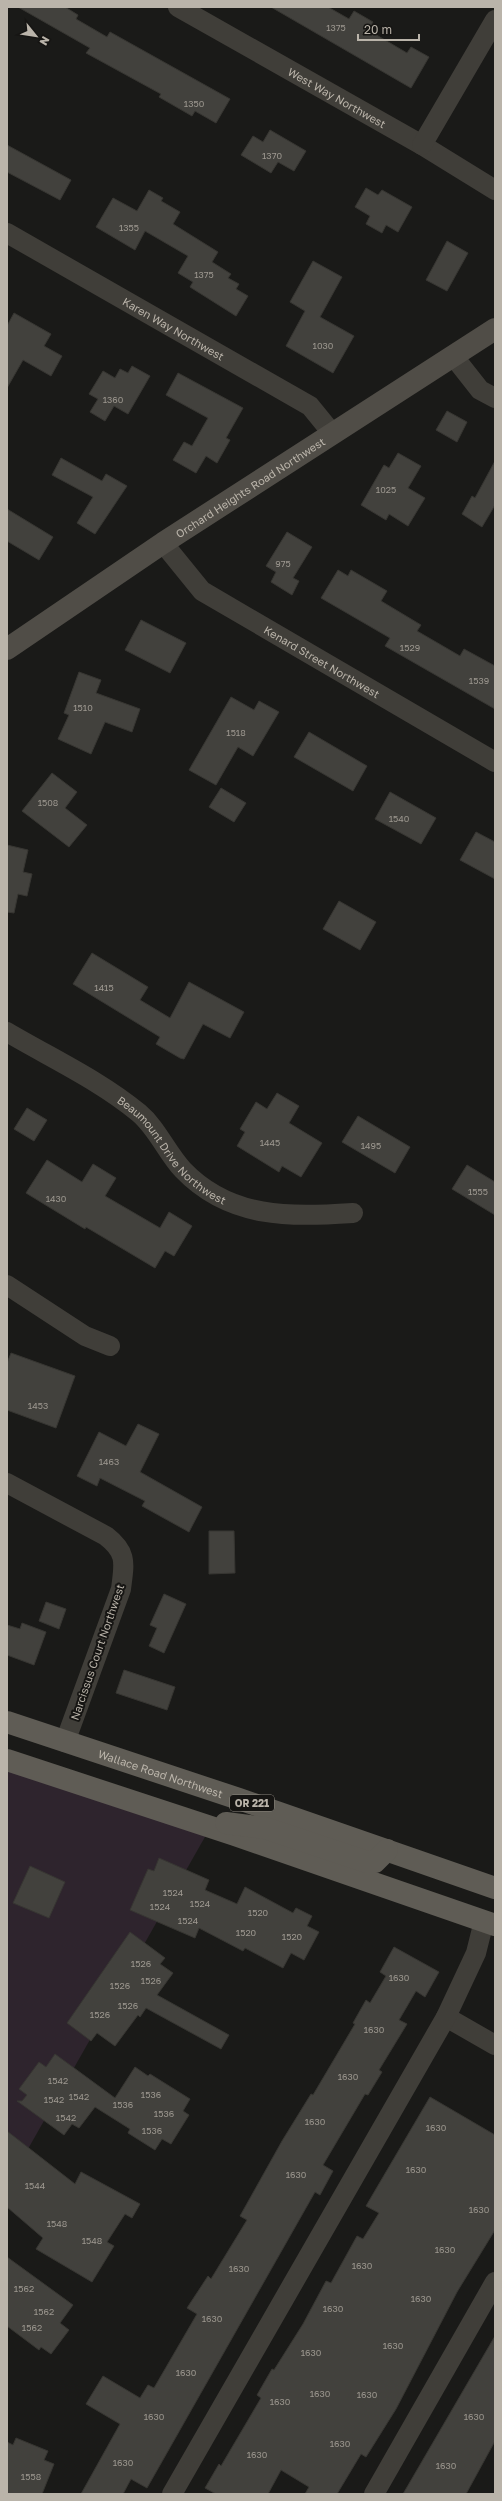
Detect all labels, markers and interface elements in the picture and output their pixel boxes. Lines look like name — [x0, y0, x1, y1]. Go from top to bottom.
north arrow — [16, 16, 56, 56]
scale bar — [358, 16, 419, 42]
house number: 1375 — [326, 22, 346, 33]
text: 20 m — [364, 22, 392, 37]
text: N — [37, 34, 53, 48]
street label: West Way Northwest — [286, 64, 389, 130]
house number: 1350 — [184, 98, 205, 109]
house number: 1370 — [262, 150, 282, 161]
house number: 1355 — [119, 222, 139, 233]
house number: 1375 — [194, 269, 214, 280]
street label: Karen Way Northwest — [121, 294, 227, 362]
house number: 1030 — [313, 340, 334, 351]
house number: 1360 — [103, 394, 124, 405]
street label: Orchard Heights Road Northwest — [173, 434, 327, 540]
house number: 1025 — [376, 484, 396, 495]
house number: 975 — [275, 558, 291, 569]
street label: Kenard Street Northwest — [262, 622, 382, 700]
house number: 1529 — [400, 642, 420, 653]
house number: 1539 — [469, 675, 489, 686]
house number: 1510 — [73, 702, 93, 713]
house number: 1518 — [226, 727, 246, 738]
house number: 1508 — [38, 797, 58, 808]
house number: 1540 — [389, 813, 410, 824]
house number: 1415 — [94, 982, 114, 993]
street label: Beaumount Drive Northwest — [115, 1093, 228, 1206]
house number: 1445 — [260, 1137, 280, 1148]
house number: 1495 — [361, 1140, 381, 1151]
house number: 1555 — [468, 1186, 488, 1197]
house number: 1430 — [46, 1193, 67, 1204]
house number: 1453 — [28, 1400, 48, 1411]
house number: 1463 — [99, 1456, 119, 1467]
street label: Narcissus Court Northwest — [68, 1582, 126, 1722]
street label: Wallace Road Northwest — [97, 1746, 225, 1800]
road number: OR 221 — [230, 1795, 274, 1811]
house number: 1524 — [163, 1887, 184, 1898]
house number: 1524 — [190, 1898, 211, 1909]
house number: 1524 — [150, 1901, 171, 1912]
house number: 1520 — [248, 1907, 269, 1918]
house number: 1524 — [178, 1915, 199, 1926]
house number: 1520 — [236, 1927, 257, 1938]
house number: 1520 — [282, 1931, 303, 1942]
house number: 1526 — [131, 1958, 151, 1969]
house number: 1630 — [389, 1972, 410, 1983]
house number: 1526 — [141, 1975, 161, 1986]
house number: 1526 — [110, 1980, 130, 1991]
house number: 1526 — [118, 2000, 138, 2011]
house number: 1526 — [90, 2009, 110, 2020]
house number: 1630 — [364, 2024, 385, 2035]
house number: 1630 — [338, 2071, 359, 2082]
house number: 1542 — [48, 2075, 68, 2086]
house number: 1536 — [141, 2089, 161, 2100]
house number: 1542 — [69, 2091, 89, 2102]
house number: 1542 — [44, 2094, 64, 2105]
house number: 1536 — [113, 2099, 133, 2110]
house number: 1536 — [154, 2108, 174, 2119]
house number: 1542 — [56, 2112, 76, 2123]
house number: 1630 — [305, 2116, 326, 2127]
house number: 1630 — [426, 2122, 447, 2133]
house number: 1536 — [142, 2125, 162, 2136]
house number: 1630 — [406, 2164, 427, 2175]
house number: 1630 — [286, 2169, 307, 2180]
house number: 1544 — [25, 2180, 46, 2191]
house number: 1630 — [469, 2204, 490, 2215]
house number: 1548 — [47, 2218, 67, 2229]
house number: 1548 — [82, 2235, 102, 2246]
house number: 1630 — [435, 2244, 456, 2255]
house number: 1630 — [352, 2260, 373, 2271]
house number: 1630 — [229, 2263, 250, 2274]
house number: 1562 — [14, 2283, 34, 2294]
house number: 1630 — [411, 2293, 432, 2304]
house number: 1630 — [323, 2303, 344, 2314]
house number: 1562 — [34, 2306, 54, 2317]
house number: 1630 — [202, 2313, 223, 2324]
house number: 1562 — [22, 2322, 42, 2333]
house number: 1630 — [383, 2340, 404, 2351]
house number: 1630 — [301, 2347, 322, 2358]
house number: 1630 — [176, 2367, 197, 2378]
house number: 1630 — [310, 2388, 331, 2399]
house number: 1630 — [357, 2389, 378, 2400]
house number: 1630 — [270, 2396, 291, 2407]
house number: 1630 — [144, 2411, 165, 2422]
house number: 1630 — [464, 2411, 485, 2422]
house number: 1630 — [330, 2438, 351, 2449]
house number: 1630 — [247, 2449, 268, 2460]
house number: 1630 — [113, 2457, 134, 2468]
house number: 1630 — [436, 2460, 457, 2471]
house number: 1558 — [21, 2471, 41, 2482]

